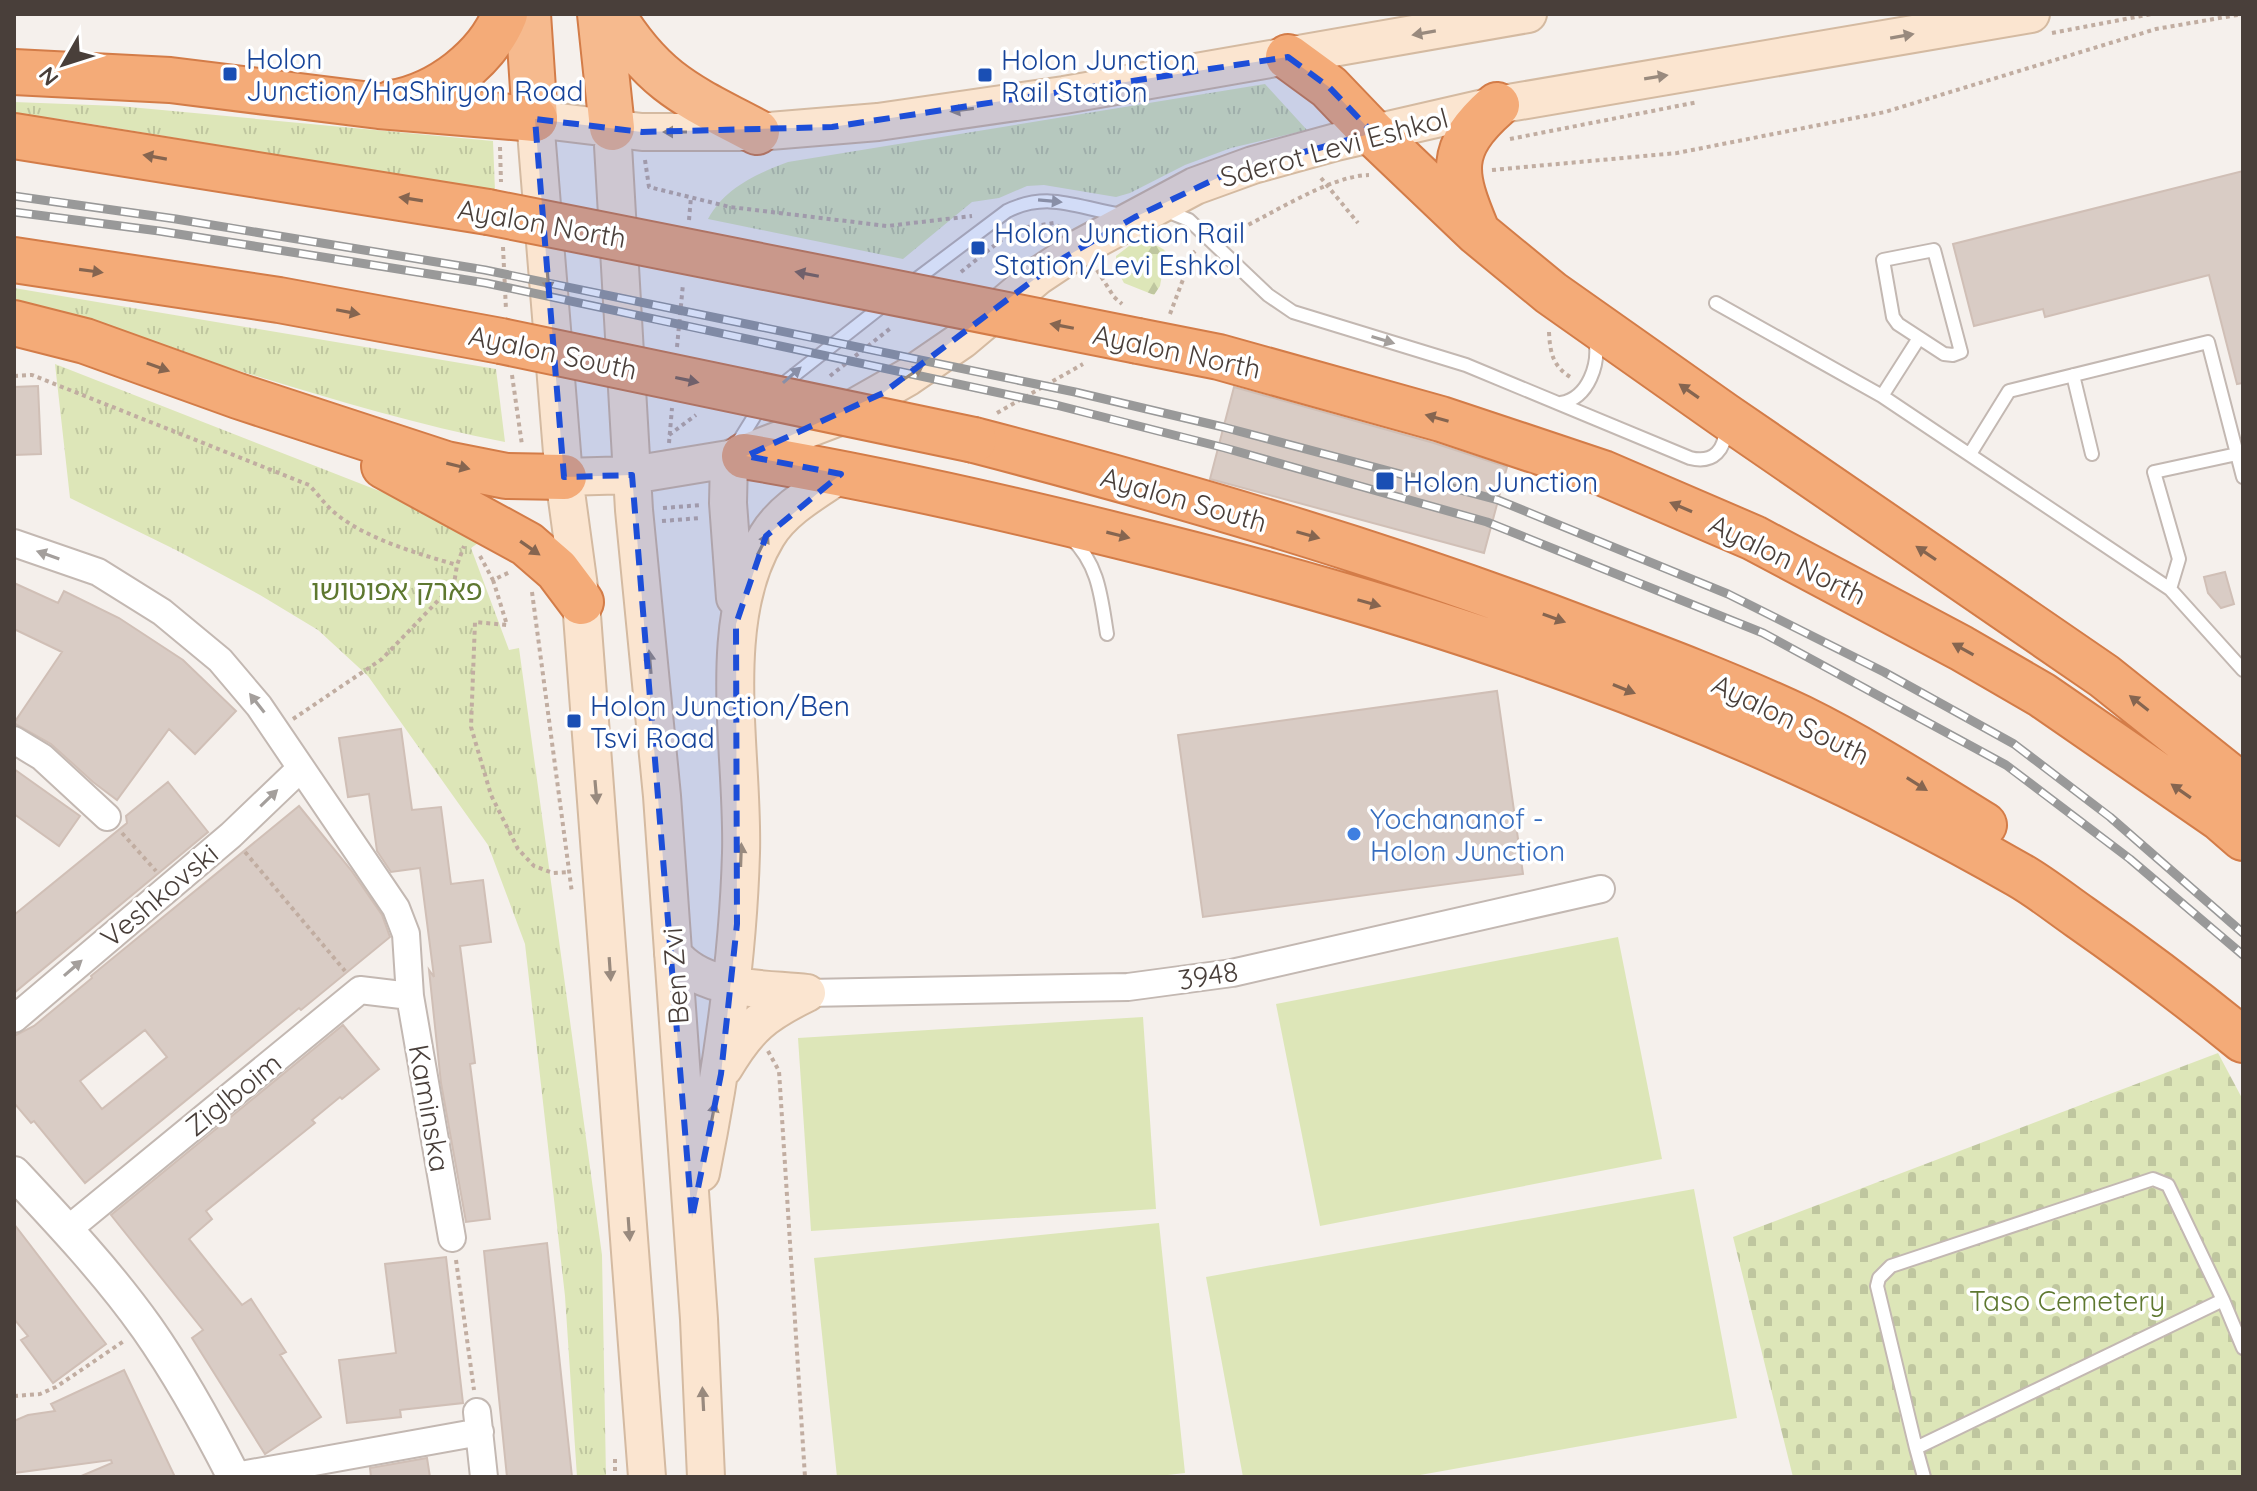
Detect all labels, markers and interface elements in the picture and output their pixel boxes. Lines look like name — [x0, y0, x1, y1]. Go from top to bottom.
north arrow — [24, 24, 104, 104]
one-way arrow — [1411, 27, 1436, 39]
one-way arrow — [1890, 30, 1915, 42]
place label: Holon Junction/HaShiryon Road — [246, 41, 583, 108]
place label: Holon Junction Rail Station — [1001, 42, 1196, 109]
text: N — [32, 61, 64, 92]
marker: Holon Junction/HaShiryon Road — [221, 65, 239, 83]
marker: Holon Junction Rail Station — [976, 66, 994, 84]
one-way arrow — [1644, 71, 1669, 83]
street label: Sderot Levi Eshkol — [1216, 100, 1452, 194]
one-way arrow — [949, 104, 974, 117]
one-way arrow — [662, 126, 687, 138]
one-way arrow — [142, 150, 167, 163]
street label: Ayalon North — [455, 191, 629, 255]
one-way arrow — [398, 193, 423, 205]
one-way arrow — [1038, 195, 1063, 208]
place label: Holon Junction Rail Station/Levi Eshkol — [994, 215, 1245, 282]
marker: Holon Junction Rail Station/Levi Eshkol — [969, 239, 987, 257]
one-way arrow — [79, 265, 104, 278]
one-way arrow — [542, 268, 555, 293]
one-way arrow — [794, 268, 819, 280]
one-way arrow — [336, 307, 361, 319]
street label: Ayalon North — [1090, 316, 1264, 386]
street label: Ayalon South — [466, 317, 640, 387]
one-way arrow — [1049, 319, 1074, 332]
one-way arrow — [1372, 334, 1396, 347]
one-way arrow — [146, 361, 170, 374]
one-way arrow — [781, 367, 801, 384]
one-way arrow — [902, 367, 924, 381]
one-way arrow — [674, 374, 699, 387]
one-way arrow — [1678, 384, 1699, 399]
one-way arrow — [1425, 411, 1449, 424]
street label: Ayalon South — [1097, 459, 1271, 539]
one-way arrow — [445, 461, 470, 473]
place label: Holon Junction — [1403, 464, 1598, 499]
marker: Holon Junction — [1374, 470, 1396, 492]
one-way arrow — [1669, 500, 1693, 513]
street label: Ayalon North — [1704, 506, 1872, 612]
one-way arrow — [1297, 529, 1321, 542]
one-way arrow — [1106, 530, 1131, 542]
one-way arrow — [757, 533, 770, 556]
one-way arrow — [520, 540, 541, 555]
one-way arrow — [1916, 546, 1937, 561]
one-way arrow — [36, 549, 60, 561]
park label: פארק אפוטושו — [311, 572, 483, 607]
one-way arrow — [1358, 597, 1382, 610]
one-way arrow — [1542, 612, 1566, 625]
one-way arrow — [1952, 642, 1974, 656]
one-way arrow — [643, 649, 656, 674]
street label: Ayalon South — [1706, 666, 1876, 772]
one-way arrow — [1612, 683, 1636, 696]
place label: Holon Junction/Ben Tsvi Road — [590, 688, 850, 755]
one-way arrow — [248, 693, 265, 714]
one-way arrow — [2129, 695, 2149, 712]
marker: Holon Junction/Ben Tsvi Road — [565, 712, 583, 730]
one-way arrow — [1906, 776, 1929, 791]
one-way arrow — [590, 780, 603, 805]
one-way arrow — [2170, 784, 2191, 799]
one-way arrow — [260, 789, 279, 807]
place label: Yochananof - Holon Junction — [1370, 801, 1565, 868]
marker: Yochananof - Holon Junction — [1345, 825, 1363, 843]
street label: Veshkovski — [93, 836, 225, 954]
one-way arrow — [734, 842, 747, 868]
street label: Ben Zvi — [654, 927, 696, 1025]
street label: 3948 — [1176, 953, 1240, 997]
one-way arrow — [604, 957, 617, 982]
one-way arrow — [63, 960, 83, 977]
street label: Kaminska — [402, 1042, 458, 1174]
street label: Ziglboim — [178, 1045, 288, 1143]
one-way arrow — [707, 1101, 719, 1126]
one-way arrow — [623, 1217, 636, 1242]
park label: Taso Cemetery — [1969, 1283, 2165, 1318]
one-way arrow — [696, 1386, 709, 1411]

